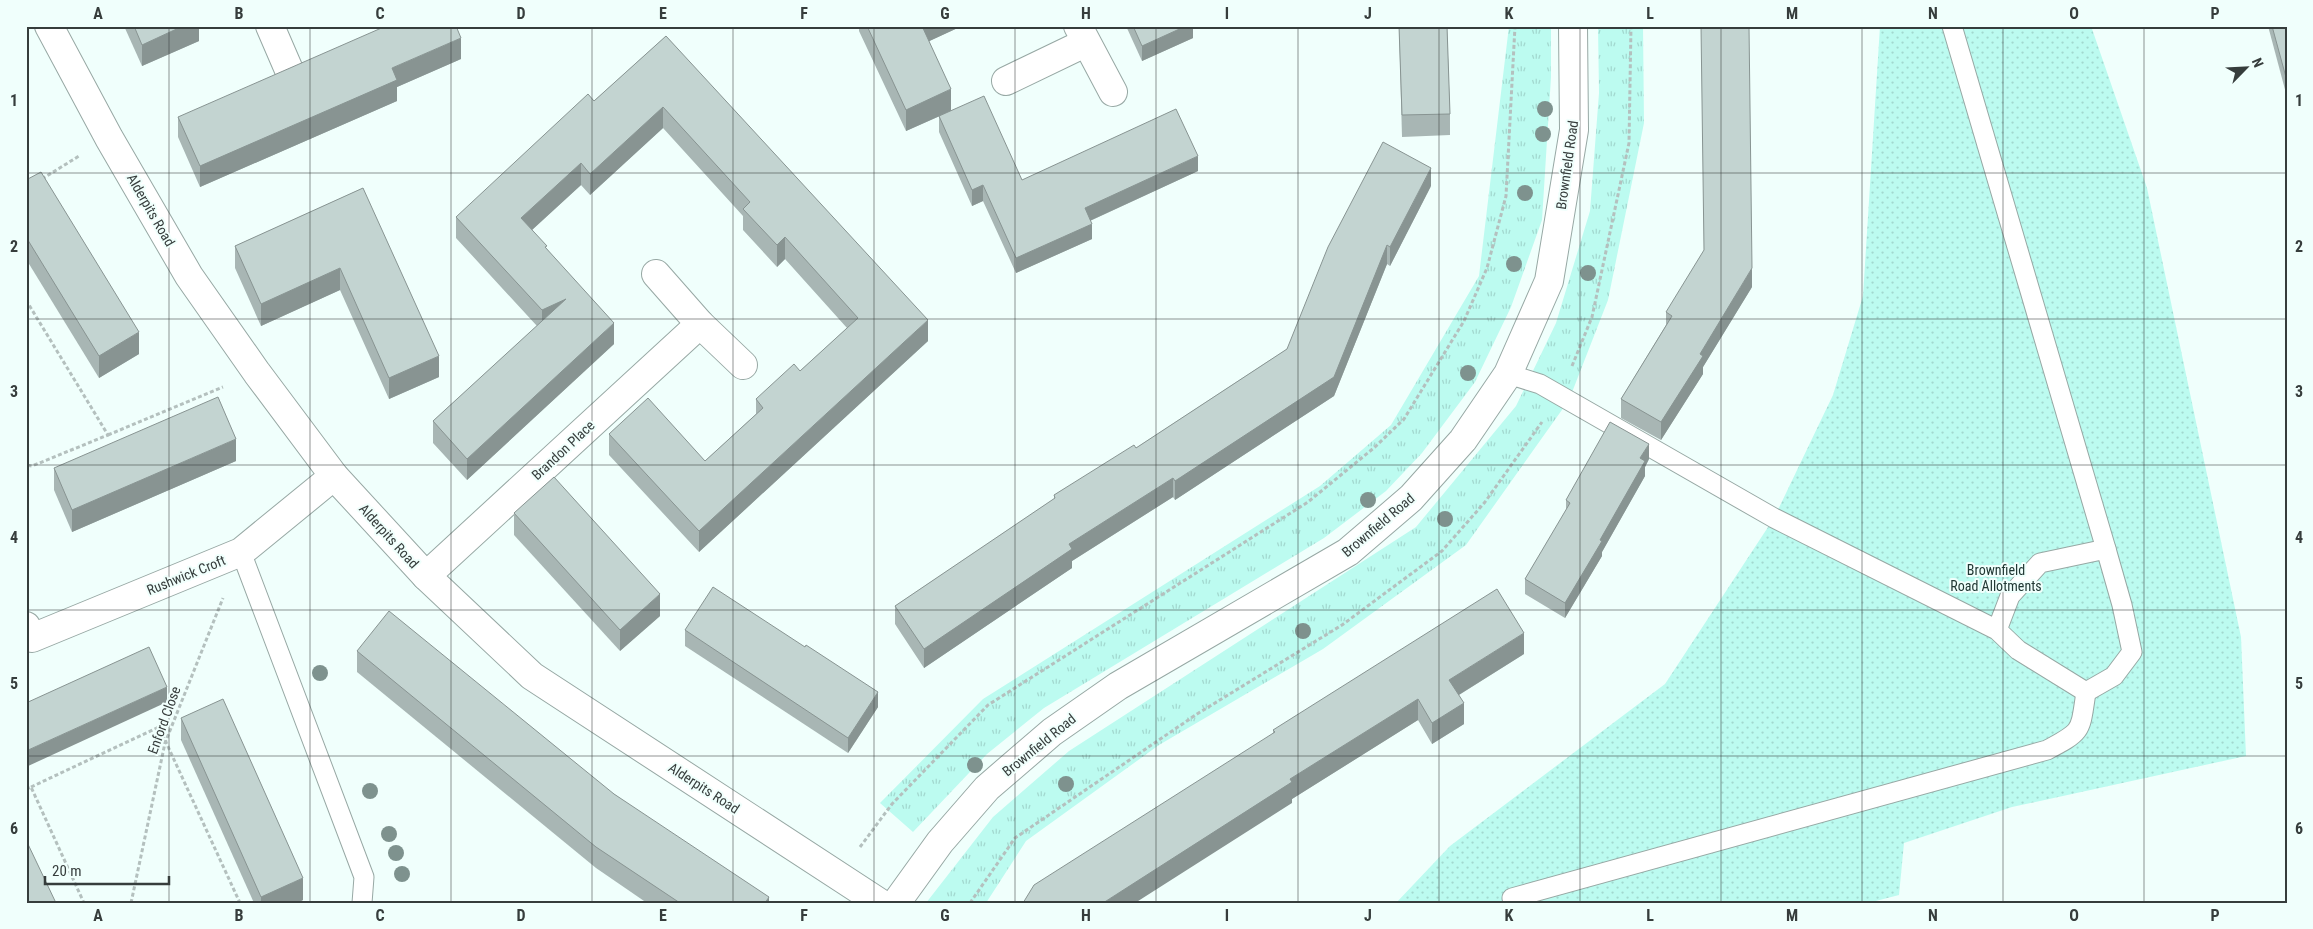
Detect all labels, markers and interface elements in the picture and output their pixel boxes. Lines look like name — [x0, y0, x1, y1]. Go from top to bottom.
text: A — [93, 4, 103, 23]
text: B — [235, 4, 244, 23]
text: C — [375, 4, 385, 23]
text: D — [516, 4, 526, 23]
text: E — [659, 4, 667, 23]
text: F — [800, 4, 808, 23]
text: G — [940, 4, 950, 23]
text: H — [1081, 4, 1091, 23]
text: I — [1225, 4, 1229, 23]
text: J — [1364, 4, 1372, 23]
text: K — [1505, 4, 1514, 23]
text: L — [1646, 4, 1654, 23]
text: M — [1786, 4, 1798, 23]
text: N — [1928, 4, 1938, 23]
text: O — [2069, 4, 2079, 23]
text: P — [2210, 4, 2220, 23]
north arrow — [2220, 42, 2270, 92]
text: N — [2249, 56, 2267, 70]
text: 1 — [10, 91, 18, 110]
text: 1 — [2295, 91, 2303, 110]
street label: Brownfield Road — [1553, 120, 1581, 210]
street label: Alderpits Road — [124, 171, 178, 249]
text: 2 — [10, 237, 18, 256]
text: 2 — [2295, 237, 2303, 256]
text: 3 — [10, 382, 18, 401]
text: 3 — [2295, 382, 2303, 401]
street label: Brandon Place — [528, 417, 598, 483]
street label: Brownfield Road — [1339, 490, 1417, 560]
street label: Alderpits Road — [356, 501, 422, 571]
text: 4 — [10, 528, 18, 547]
text: 4 — [2295, 528, 2303, 547]
street label: Rushwick Croft — [144, 552, 228, 598]
park label: Brownfield Road Allotments — [1950, 562, 2042, 594]
text: 5 — [10, 674, 18, 693]
text: 5 — [2295, 674, 2303, 693]
street label: Enford Close — [144, 684, 184, 756]
street label: Brownfield Road — [999, 711, 1079, 779]
street label: Alderpits Road — [666, 759, 742, 817]
text: 6 — [10, 819, 18, 838]
text: 6 — [2295, 819, 2303, 838]
scale bar — [45, 854, 169, 886]
text: 20 m — [52, 862, 82, 880]
text: A — [93, 906, 103, 925]
text: B — [235, 906, 244, 925]
text: C — [375, 906, 385, 925]
text: D — [516, 906, 526, 925]
text: E — [659, 906, 667, 925]
text: F — [800, 906, 808, 925]
text: G — [940, 906, 950, 925]
text: H — [1081, 906, 1091, 925]
text: I — [1225, 906, 1229, 925]
text: J — [1364, 906, 1372, 925]
text: K — [1505, 906, 1514, 925]
text: L — [1646, 906, 1654, 925]
text: M — [1786, 906, 1798, 925]
text: N — [1928, 906, 1938, 925]
text: O — [2069, 906, 2079, 925]
text: P — [2210, 906, 2220, 925]

